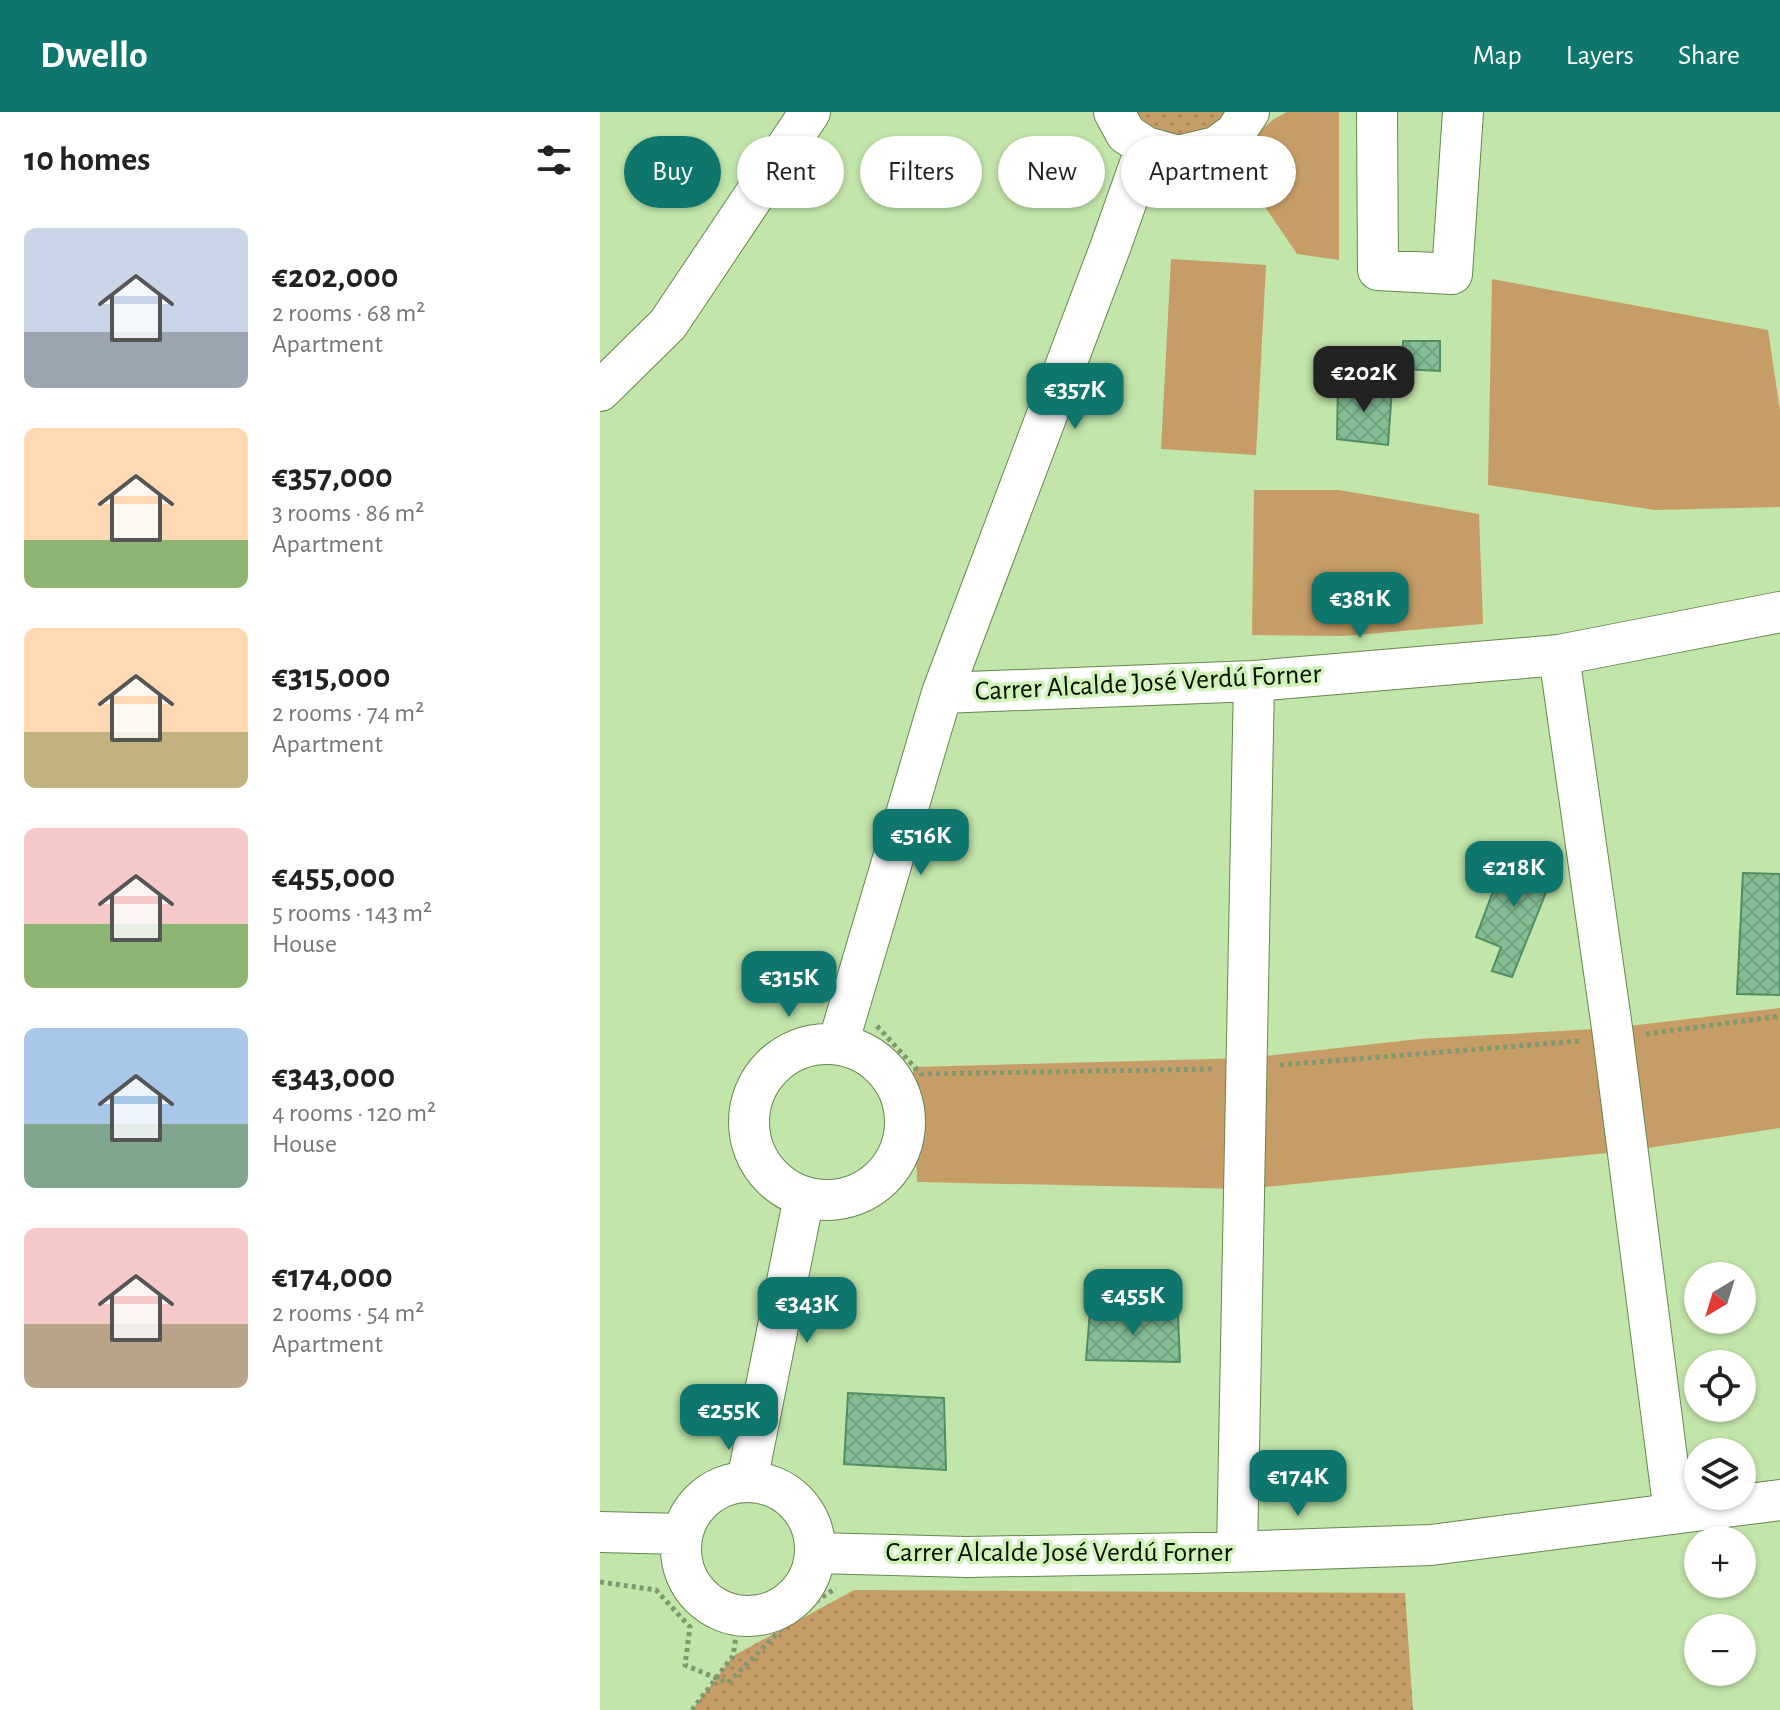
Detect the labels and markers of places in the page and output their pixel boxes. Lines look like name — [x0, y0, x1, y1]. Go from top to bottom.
pin: €202K — [1308, 346, 1420, 414]
pin: €357K — [1019, 363, 1131, 431]
pin: €381K — [1304, 572, 1416, 640]
pin: €516K — [865, 809, 977, 877]
pin: €218K — [1458, 841, 1570, 909]
pin: €315K — [733, 951, 845, 1019]
pin: €455K — [1077, 1269, 1189, 1337]
pin: €343K — [751, 1277, 863, 1345]
pin: €255K — [673, 1384, 785, 1452]
pin: €174K — [1242, 1450, 1354, 1518]

